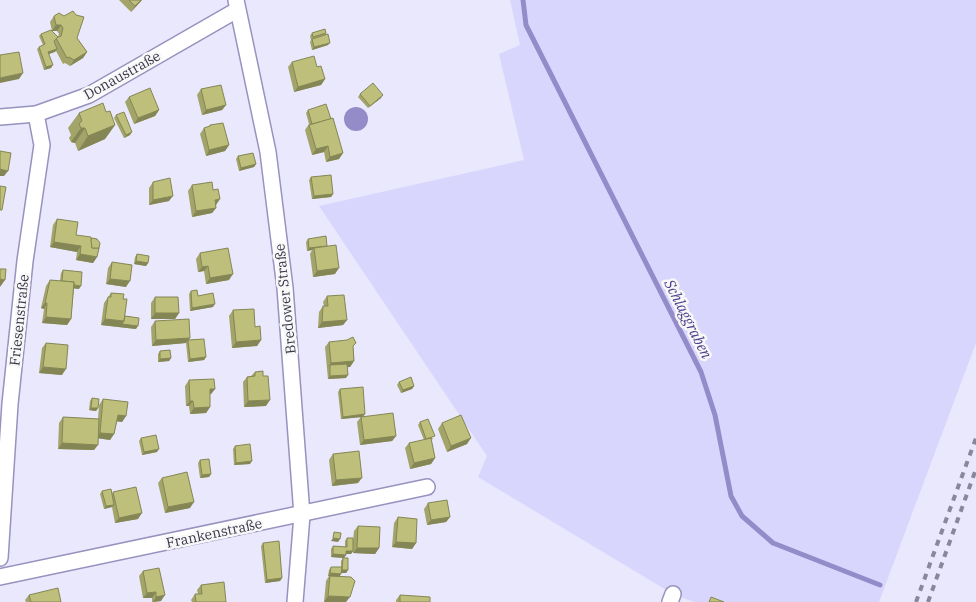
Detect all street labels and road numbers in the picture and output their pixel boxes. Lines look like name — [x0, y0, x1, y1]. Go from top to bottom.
street label: Donaustraße — [80, 47, 164, 103]
street label: Bredower Straße — [270, 243, 300, 355]
street label: Friesenstraße — [5, 273, 33, 367]
street label: Frankenstraße — [164, 514, 264, 552]

